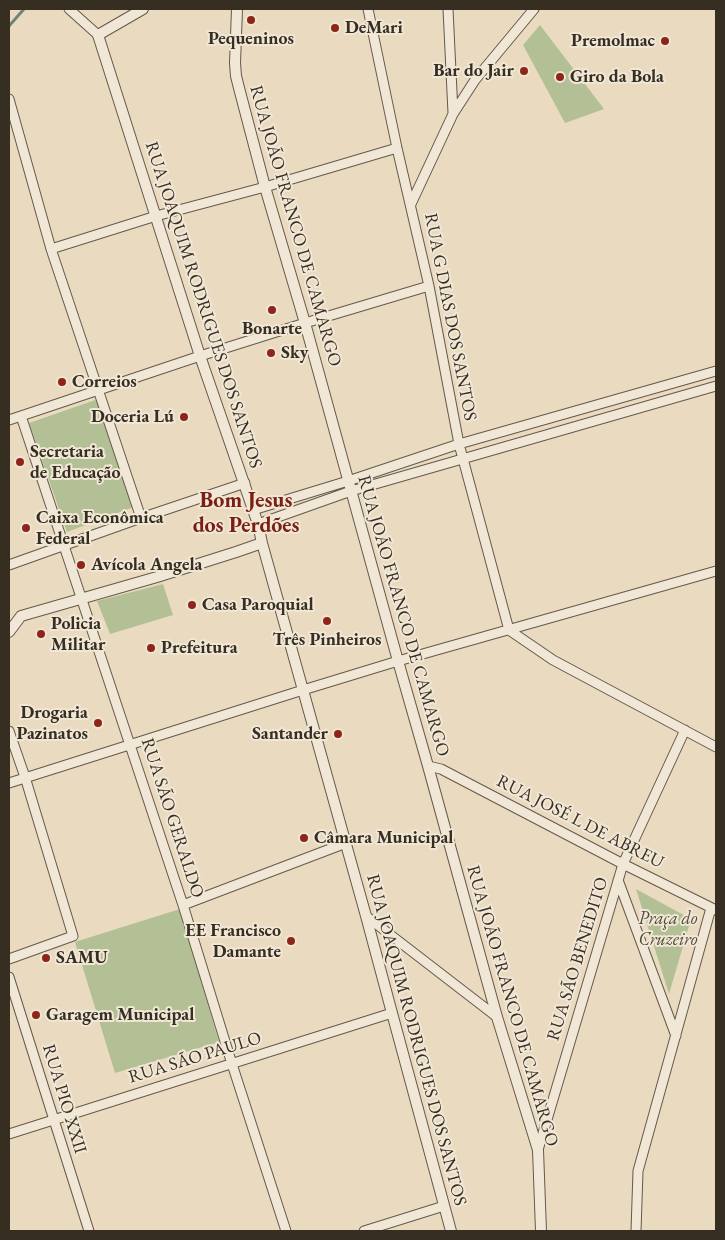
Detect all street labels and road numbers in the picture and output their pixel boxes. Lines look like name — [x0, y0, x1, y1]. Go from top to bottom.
street label: RUA JOÃO FRANCO DE CAMARGO — [244, 83, 346, 369]
street label: RUA JOAQUIM RODRIGUES DOS SANTOS — [140, 139, 266, 471]
street label: RUA G DIAS DOS SANTOS — [419, 211, 481, 423]
street label: RUA JOÃO FRANCO DE CAMARGO — [352, 473, 454, 759]
street label: RUA SÃO GERALDO — [136, 735, 208, 901]
street label: RUA JOSÉ L DE ABREU — [493, 770, 667, 874]
street label: RUA JOÃO FRANCO DE CAMARGO — [461, 863, 563, 1149]
street label: RUA JOAQUIM RODRIGUES DOS SANTOS — [361, 872, 471, 1208]
street label: RUA SÃO BENEDITO — [543, 875, 613, 1043]
street label: RUA SÃO PAULO — [126, 1027, 264, 1089]
street label: RUA PIO XXII — [37, 1042, 91, 1156]

